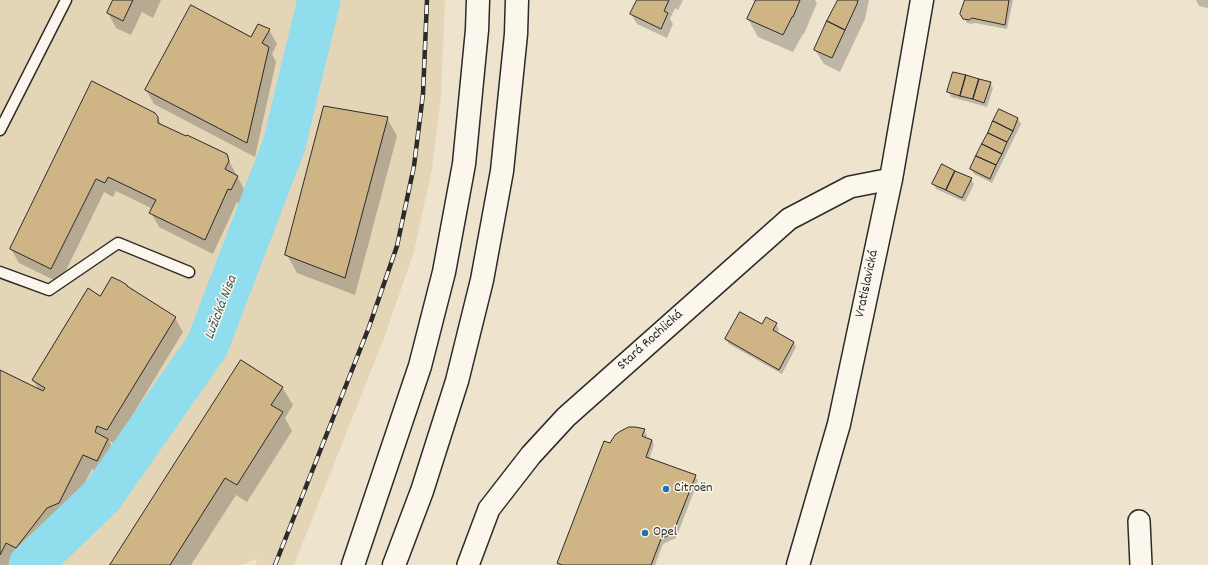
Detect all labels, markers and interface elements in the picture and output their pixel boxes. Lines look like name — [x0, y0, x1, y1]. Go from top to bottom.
street label: Vratislavická — [853, 249, 883, 319]
water label: Lužická Nisa — [202, 273, 242, 343]
street label: Stará Rochlická — [615, 307, 687, 375]
place label: Citroën — [674, 481, 713, 497]
marker: Citroën — [661, 484, 671, 494]
place label: Opel — [653, 525, 677, 541]
marker: Opel — [640, 528, 650, 538]

